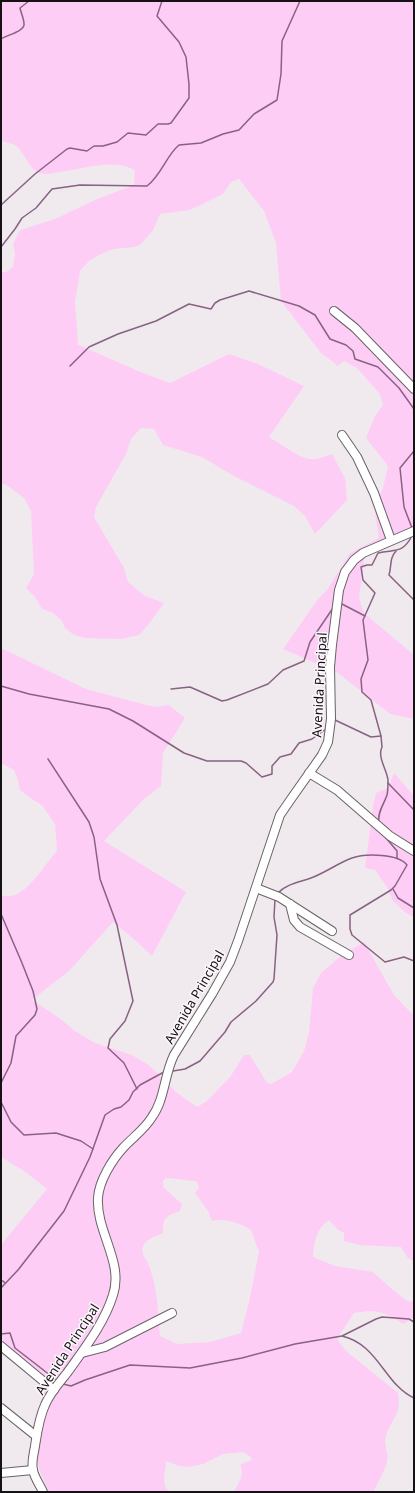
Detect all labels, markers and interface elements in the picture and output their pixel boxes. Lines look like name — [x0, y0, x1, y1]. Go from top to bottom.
street label: Avenida Principal — [307, 632, 331, 738]
street label: Avenida Principal — [160, 947, 228, 1047]
street label: Avenida Principal — [31, 1300, 103, 1398]

